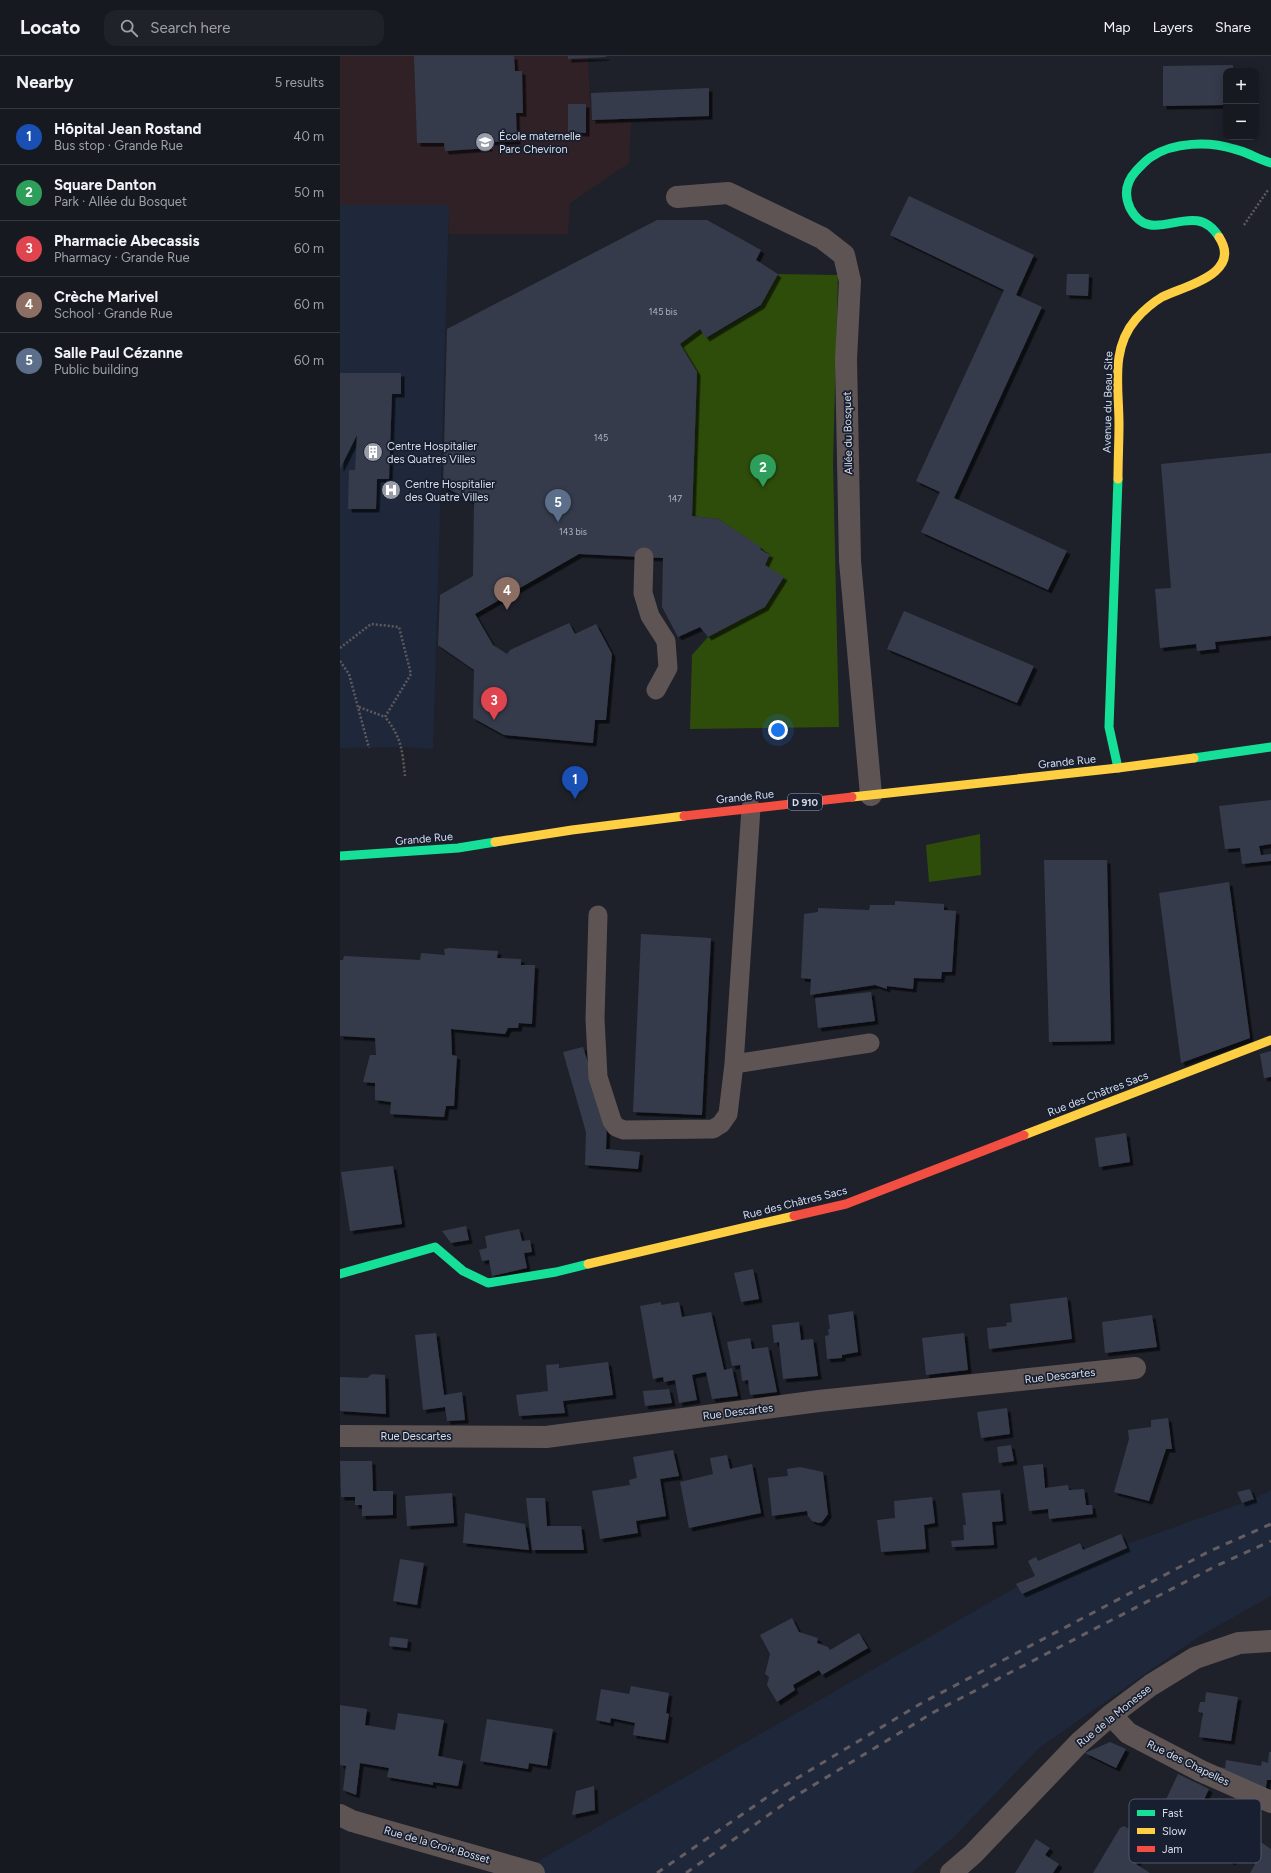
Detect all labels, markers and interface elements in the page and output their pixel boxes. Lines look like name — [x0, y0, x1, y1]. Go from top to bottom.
search box — [104, 10, 384, 46]
text: Locato — [20, 16, 80, 39]
icon: search — [118, 17, 140, 39]
text: Search here — [150, 19, 230, 37]
text: Map — [1103, 19, 1131, 36]
text: Layers — [1153, 19, 1193, 36]
text: Share — [1215, 19, 1251, 36]
map controls — [1223, 68, 1259, 140]
button: + — [1223, 68, 1259, 104]
text: Nearby — [16, 72, 74, 92]
text: 5 results — [275, 75, 324, 90]
button: − — [1223, 104, 1259, 140]
text: Hôpital Jean Rostand — [54, 120, 201, 138]
text: 1 — [26, 129, 32, 144]
text: 40 m — [293, 129, 324, 144]
place label: École maternelle Parc Cheviron — [499, 130, 581, 156]
school or university icon: École maternelle Parc Cheviron — [474, 131, 496, 153]
text: Bus stop · Grande Rue — [54, 138, 183, 153]
text: Square Danton — [54, 176, 156, 194]
text: 2 — [25, 185, 33, 200]
text: 50 m — [294, 185, 324, 200]
text: Park · Allée du Bosquet — [54, 194, 187, 209]
text: Pharmacie Abecassis — [54, 232, 199, 250]
text: 3 — [25, 241, 33, 256]
text: 60 m — [294, 241, 324, 256]
text: Pharmacy · Grande Rue — [54, 250, 190, 265]
text: Crèche Marivel — [54, 288, 158, 306]
text: 4 — [25, 297, 33, 312]
text: 60 m — [294, 297, 324, 312]
text: School · Grande Rue — [54, 306, 173, 321]
house number: 145 bis — [649, 306, 677, 317]
text: Salle Paul Cézanne — [54, 344, 183, 362]
street label: Avenue du Beau Site — [1101, 351, 1115, 453]
text: 5 — [25, 353, 33, 368]
text: 60 m — [294, 353, 324, 368]
text: Public building — [54, 362, 139, 377]
street label: Allée du Bosquet — [841, 391, 855, 475]
house number: 145 — [594, 432, 608, 443]
place label: Centre Hospitalier des Quatres Villes — [387, 440, 477, 466]
building icon: Centre Hospitalier des Quatres Villes — [362, 441, 384, 463]
pin: 2 — [750, 454, 776, 487]
place label: Centre Hospitalier des Quatre Villes — [405, 478, 495, 504]
hospital icon: Centre Hospitalier des Quatre Villes — [380, 479, 402, 501]
pin: 5 — [545, 489, 571, 522]
house number: 147 — [668, 493, 682, 504]
house number: 143 bis — [559, 526, 587, 537]
pin: 4 — [494, 577, 520, 610]
pin: 3 — [481, 687, 507, 720]
your location — [768, 720, 788, 740]
street label: Grande Rue — [1037, 753, 1097, 771]
pin: 1 — [562, 766, 588, 799]
street label: Grande Rue — [715, 788, 775, 806]
road number: D 910 — [788, 794, 822, 810]
street label: Grande Rue — [395, 830, 453, 848]
street label: Rue des Châtres Sacs — [1046, 1069, 1150, 1119]
street label: Rue des Châtres Sacs — [742, 1184, 848, 1222]
street label: Rue Descartes — [1024, 1366, 1096, 1386]
street label: Rue Descartes — [702, 1401, 774, 1423]
street label: Rue Descartes — [381, 1430, 452, 1443]
street label: Rue de la Monesse — [1074, 1682, 1154, 1750]
street label: Rue des Chapelles — [1145, 1737, 1231, 1789]
legend — [1129, 1799, 1261, 1863]
text: Fast — [1162, 1807, 1183, 1820]
street label: Rue de la Croix Bosset — [382, 1824, 492, 1866]
text: Slow — [1162, 1825, 1186, 1838]
text: Jam — [1162, 1843, 1183, 1856]

